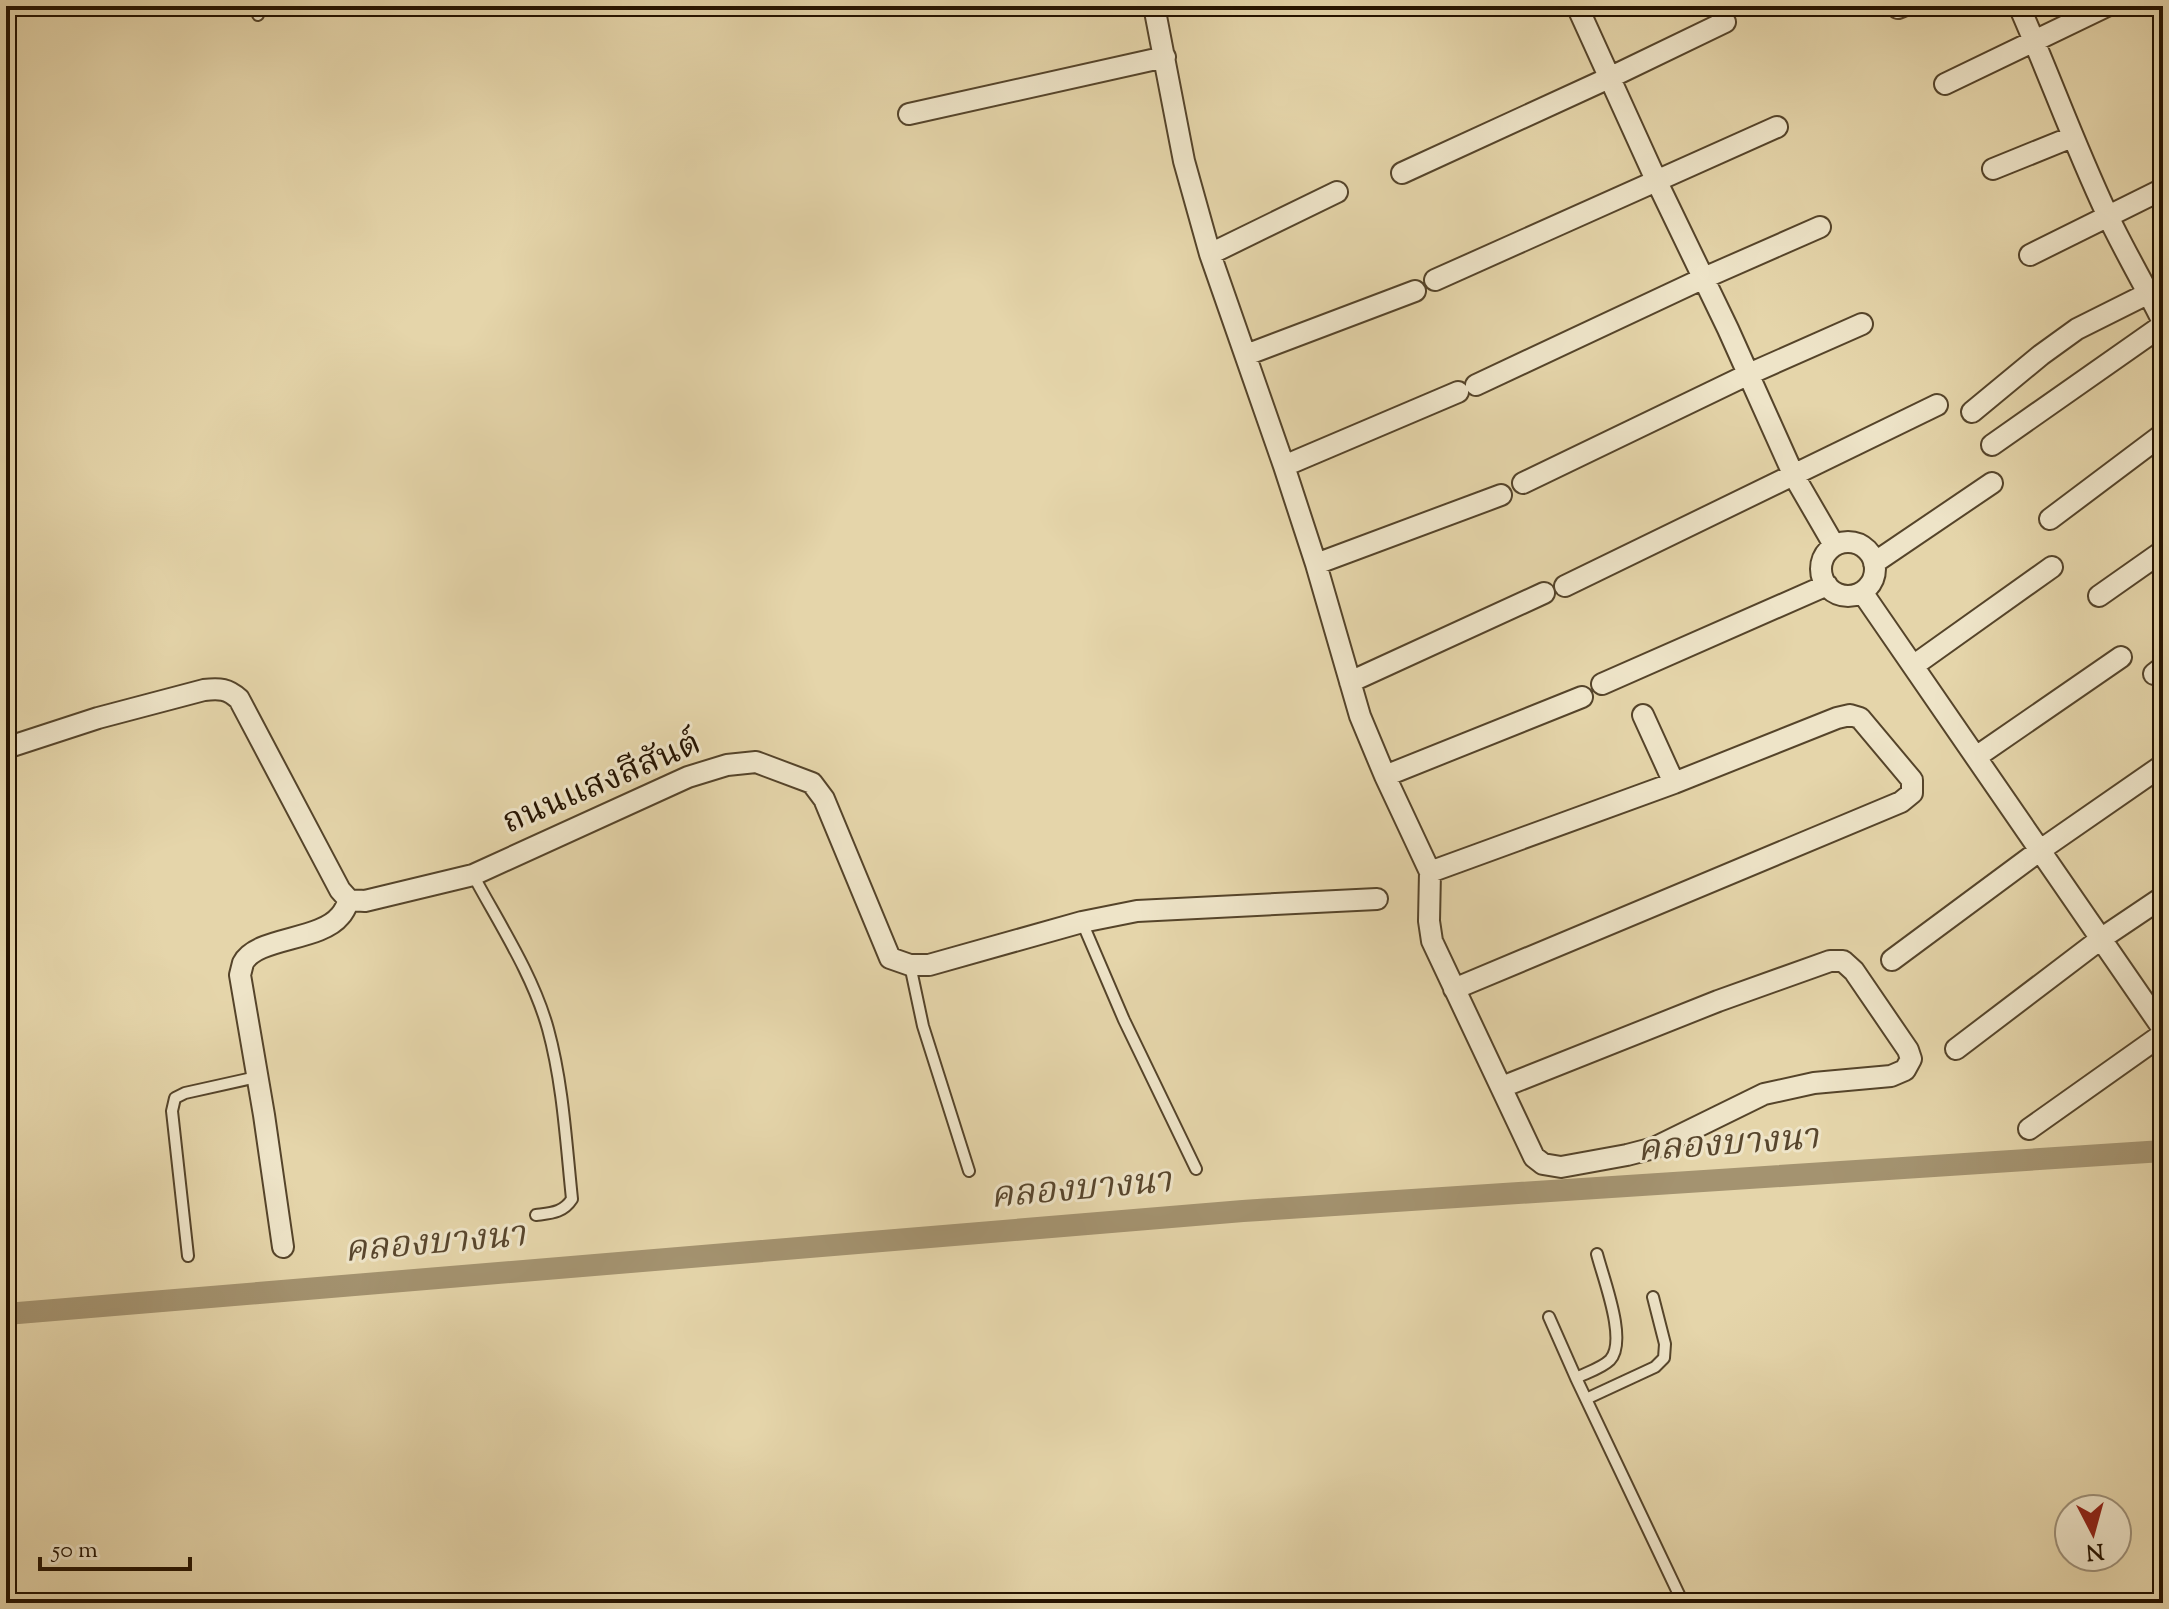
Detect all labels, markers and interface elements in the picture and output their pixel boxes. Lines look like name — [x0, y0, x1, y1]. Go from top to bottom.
street label: ถนนแสงสีสันต์ — [495, 720, 709, 848]
water label: คลองบางนา — [1636, 1113, 1822, 1177]
water label: คลองบางนา — [988, 1156, 1175, 1224]
water label: คลองบางนา — [342, 1210, 529, 1278]
north arrow — [2053, 1493, 2133, 1573]
scale bar — [40, 1521, 190, 1571]
text: N — [2084, 1533, 2105, 1567]
text: 50 m — [50, 1534, 98, 1568]

